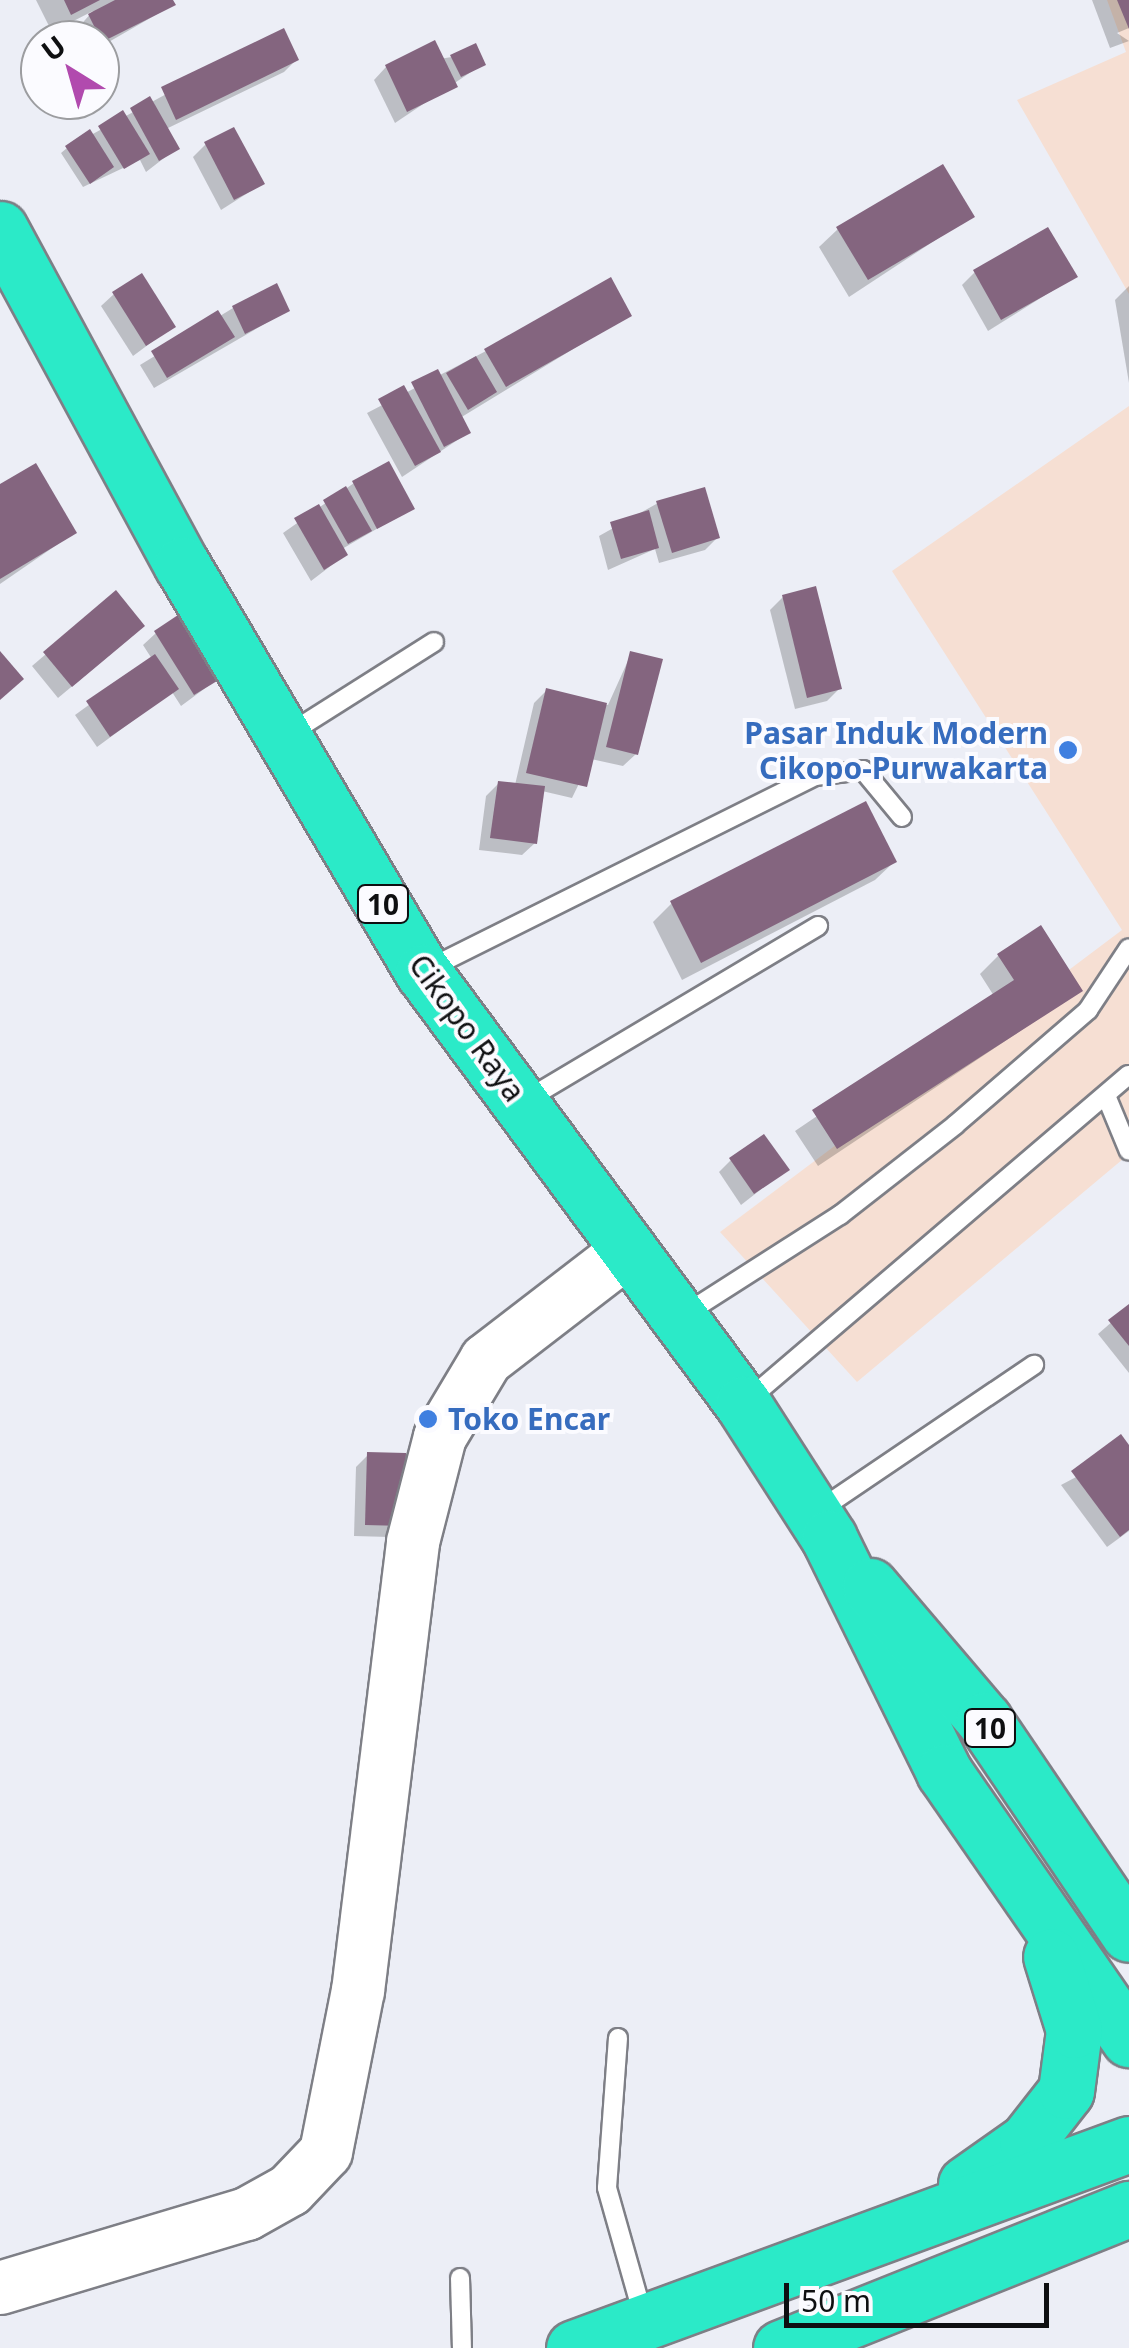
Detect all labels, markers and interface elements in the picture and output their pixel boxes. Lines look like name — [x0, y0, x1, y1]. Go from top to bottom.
north arrow — [20, 20, 120, 120]
text: U — [33, 26, 73, 69]
place label: Pasar Induk Modern Cikopo-Purwakarta — [744, 715, 1048, 786]
marker: Pasar Induk Modern Cikopo-Purwakarta — [1057, 739, 1079, 761]
road number: 10 — [356, 881, 410, 927]
street label: Cikopo Raya — [402, 947, 532, 1109]
place label: Toko Encar — [448, 1401, 610, 1437]
marker: Toko Encar — [417, 1408, 439, 1430]
road number: 10 — [962, 1705, 1018, 1751]
scale bar — [789, 2263, 1054, 2325]
text: 50 m — [801, 2280, 871, 2321]

